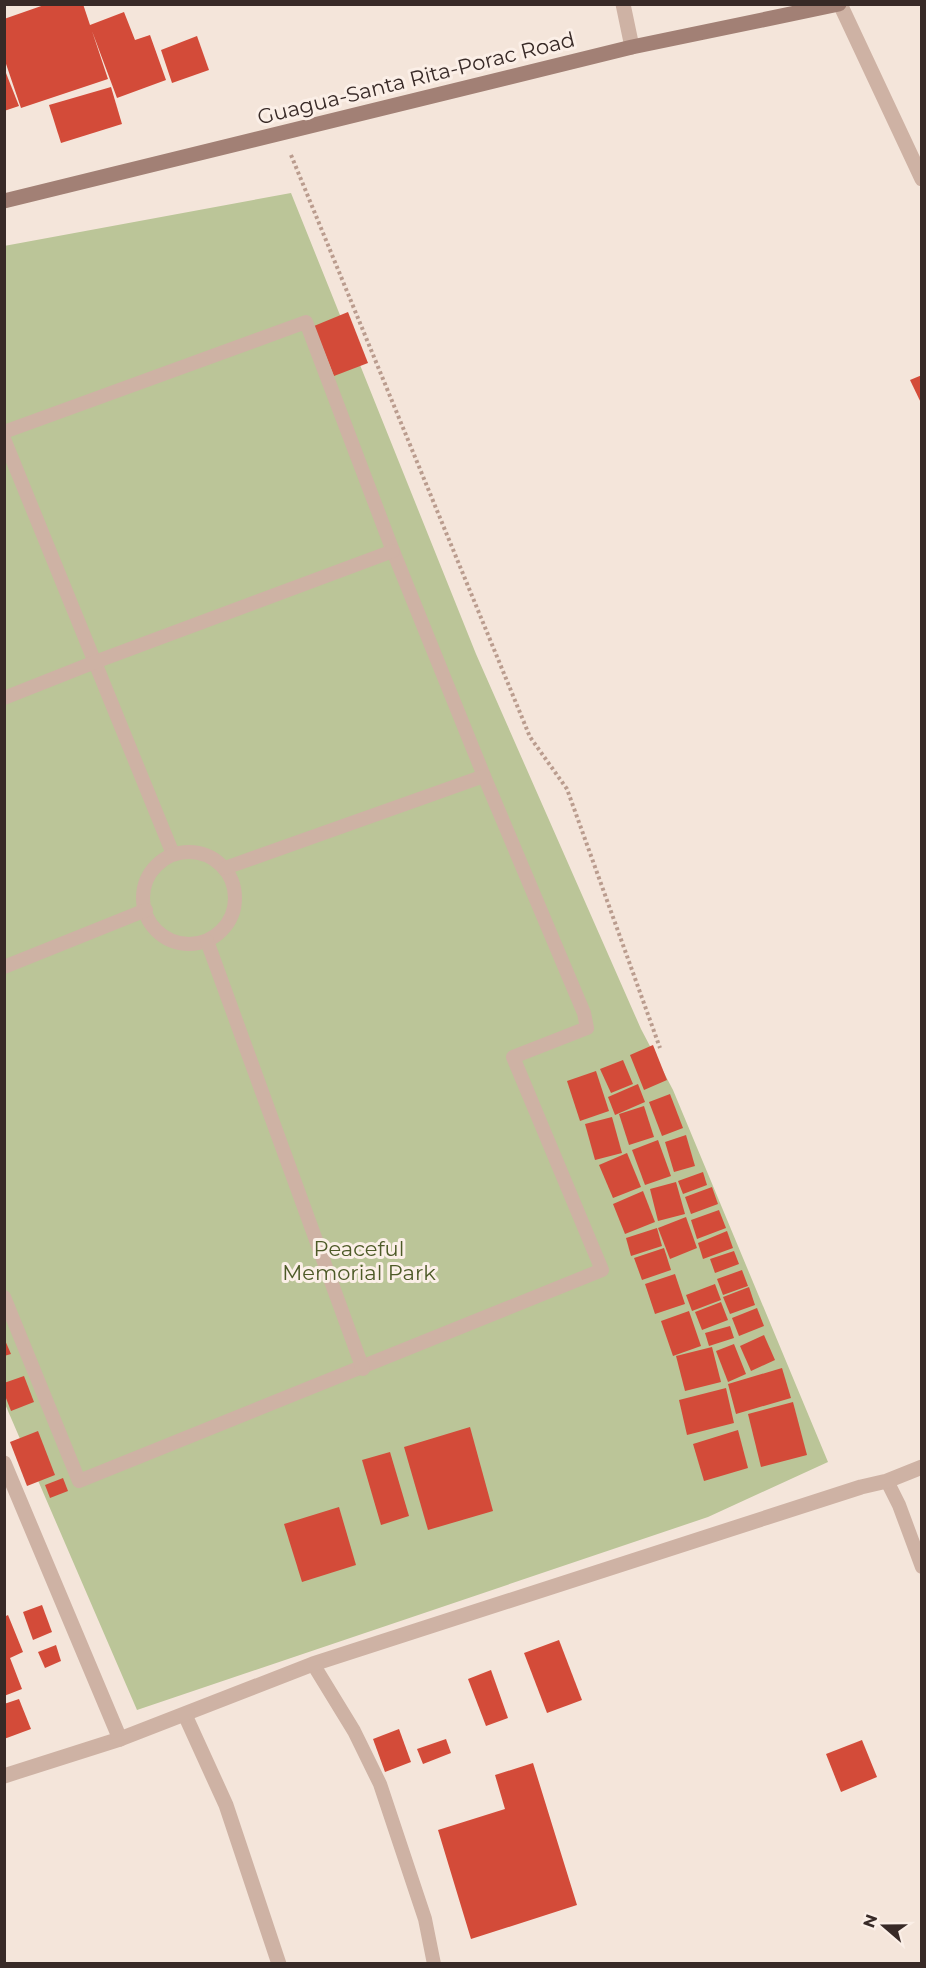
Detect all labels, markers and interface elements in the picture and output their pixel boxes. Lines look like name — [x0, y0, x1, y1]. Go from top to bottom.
street label: Guagua-Santa Rita-Porac Road — [255, 26, 577, 130]
park label: Peaceful Memorial Park — [282, 1236, 436, 1285]
north arrow — [854, 1896, 914, 1956]
text: N — [859, 1912, 882, 1930]

